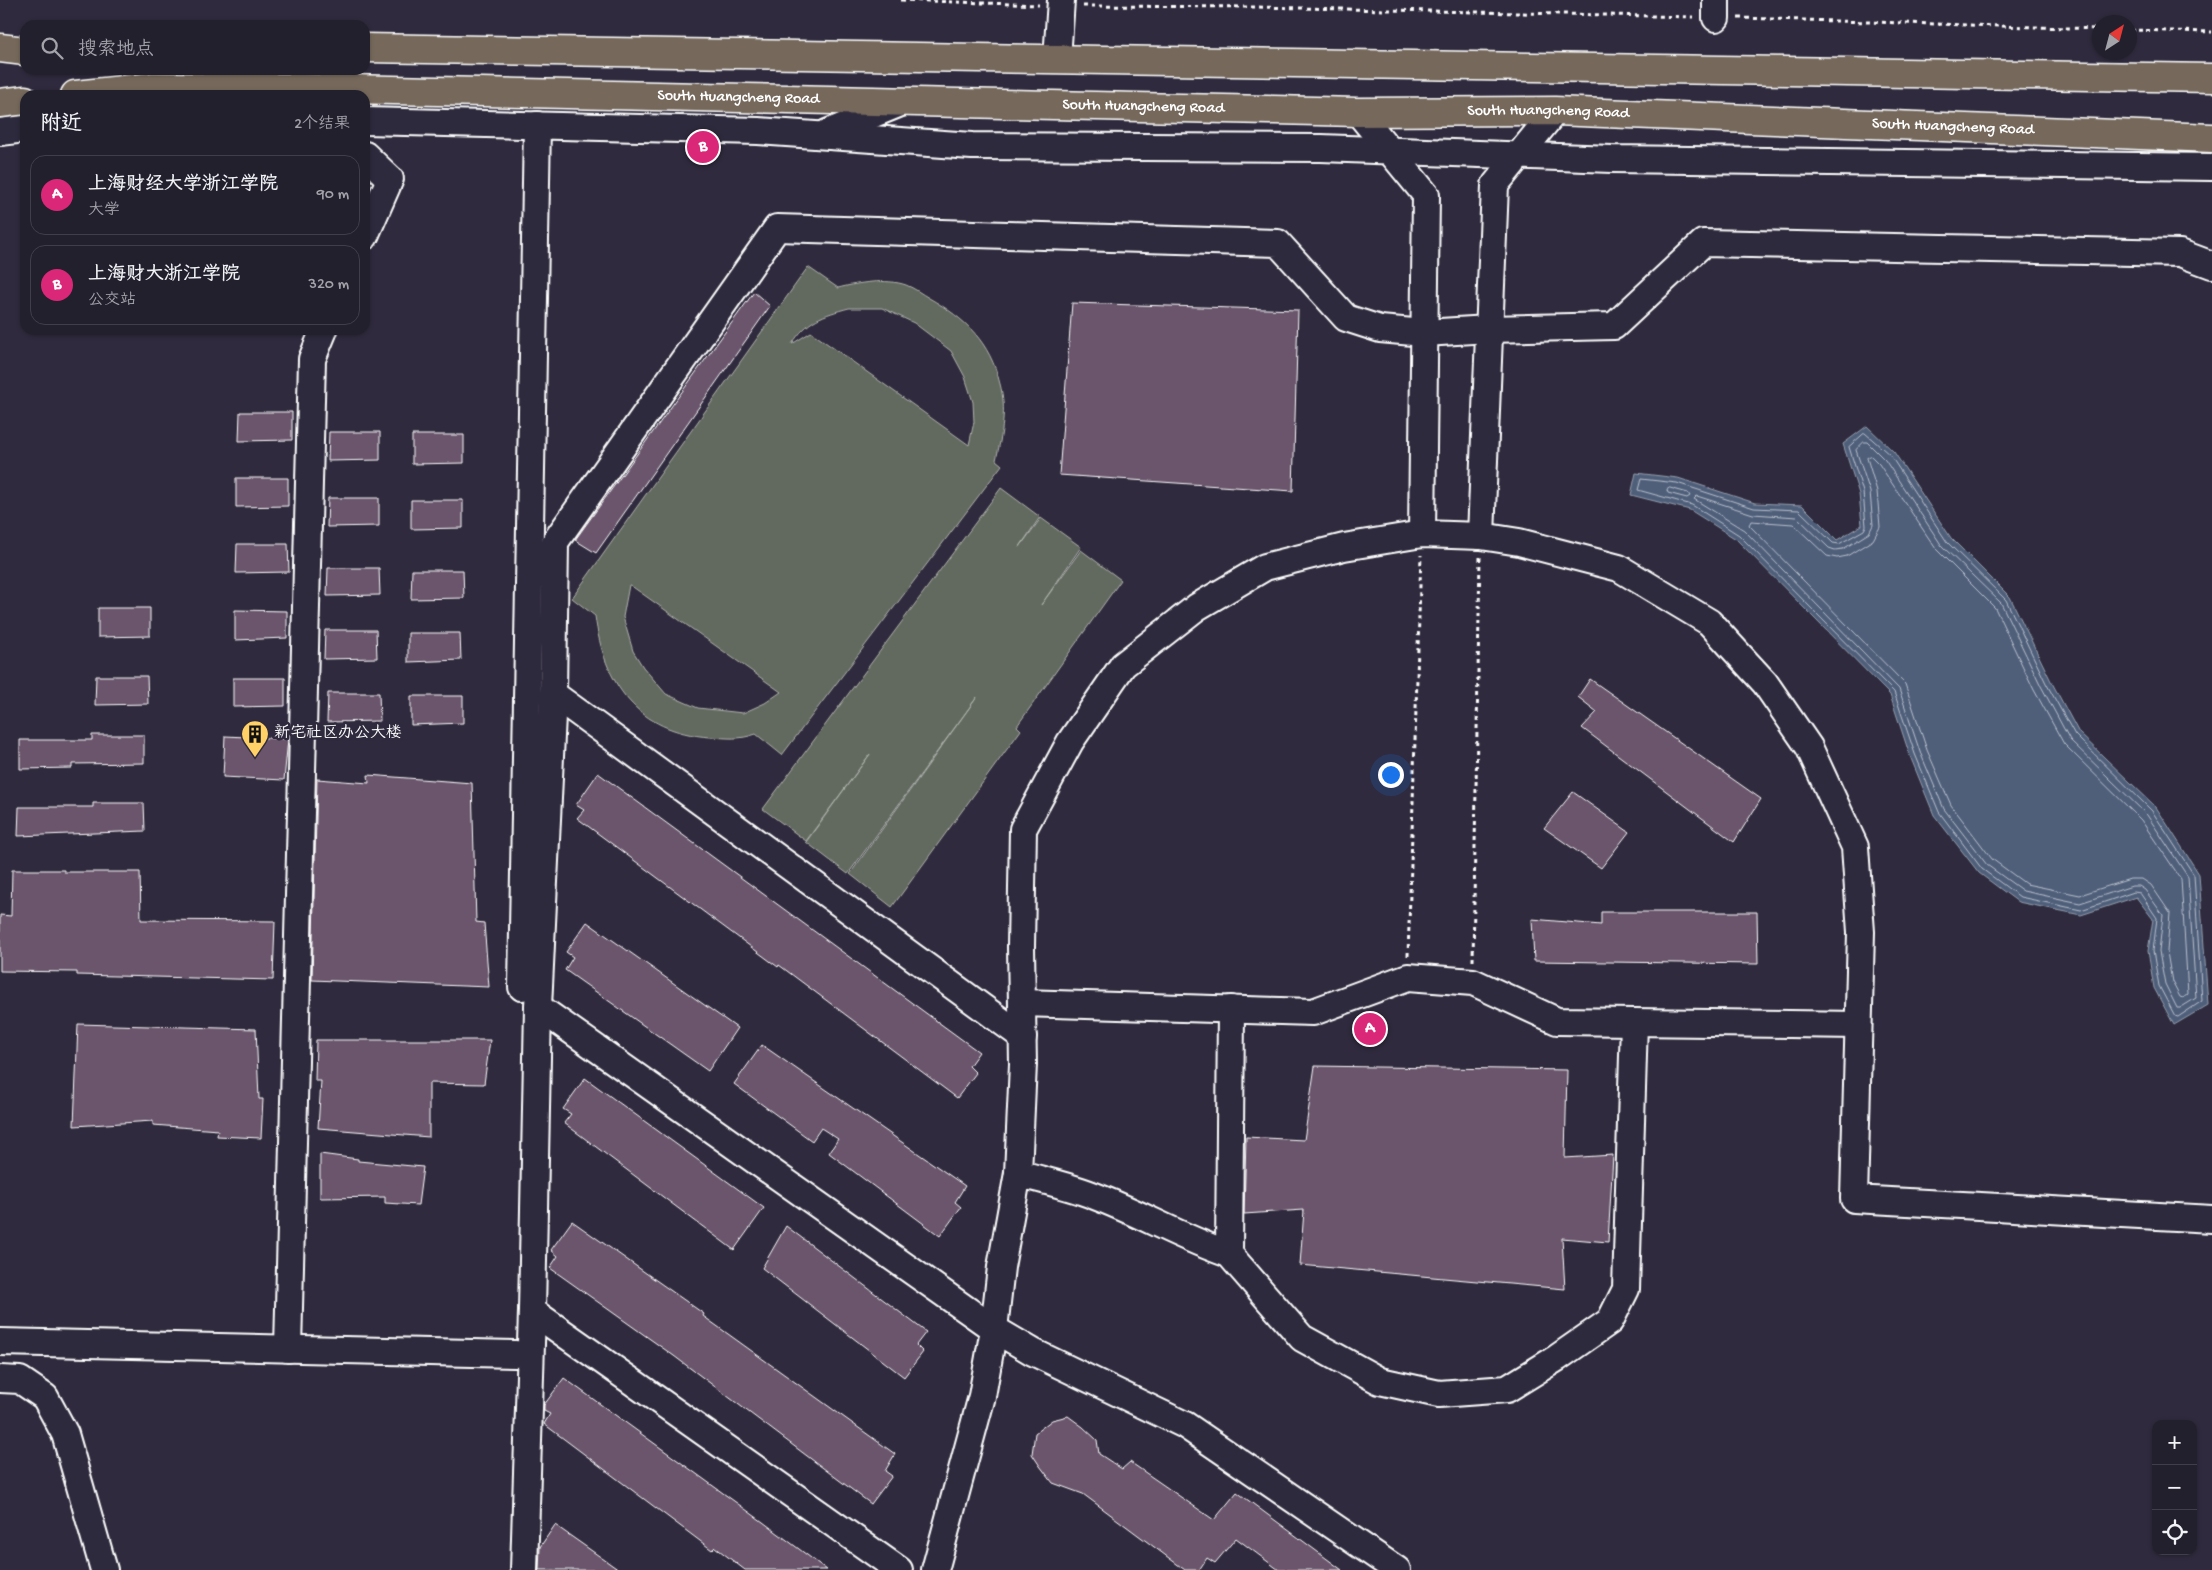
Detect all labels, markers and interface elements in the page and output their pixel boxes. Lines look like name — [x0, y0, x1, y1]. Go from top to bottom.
north arrow — [2092, 15, 2137, 60]
search box — [20, 20, 370, 75]
icon: search — [38, 34, 66, 62]
text: 搜索地点 — [78, 39, 154, 62]
street label: South Huangcheng Road — [657, 87, 821, 109]
street label: South Huangcheng Road — [1062, 96, 1226, 118]
street label: South Huangcheng Road — [1467, 101, 1631, 124]
text: 附近 — [40, 113, 82, 138]
street label: South Huangcheng Road — [1872, 115, 2036, 140]
text: 2个结果 — [294, 116, 350, 135]
pin: B — [687, 128, 719, 166]
text: 上海财经大学浙江学院 — [88, 174, 278, 197]
text: A — [52, 186, 62, 205]
text: 90 m — [317, 186, 349, 205]
text: 大学 — [88, 202, 120, 221]
text: 上海财大浙江学院 — [88, 264, 240, 287]
text: B — [53, 276, 61, 295]
text: 320 m — [309, 276, 349, 295]
text: 公交站 — [88, 292, 136, 311]
building icon: 新宅社区办公大楼 — [240, 719, 270, 758]
place label: 新宅社区办公大楼 — [274, 723, 402, 744]
your location — [1378, 762, 1404, 788]
pin: A — [1354, 1010, 1386, 1048]
map controls — [2152, 1420, 2197, 1555]
button: + — [2152, 1420, 2197, 1465]
button: − — [2152, 1465, 2197, 1510]
button: locate — [2152, 1510, 2197, 1555]

